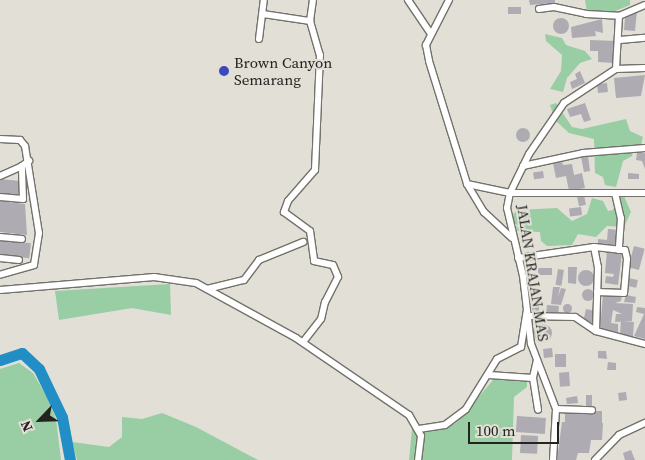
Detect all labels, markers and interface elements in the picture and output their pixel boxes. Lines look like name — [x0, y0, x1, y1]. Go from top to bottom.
place label: Brown Canyon Semarang — [234, 53, 332, 88]
marker: Brown Canyon Semarang — [218, 65, 230, 77]
street label: JALAN KRAJAN MAS — [513, 203, 553, 343]
north arrow — [15, 395, 65, 445]
scale bar — [470, 412, 561, 444]
text: N — [15, 417, 38, 435]
text: 100 m — [476, 420, 516, 441]

